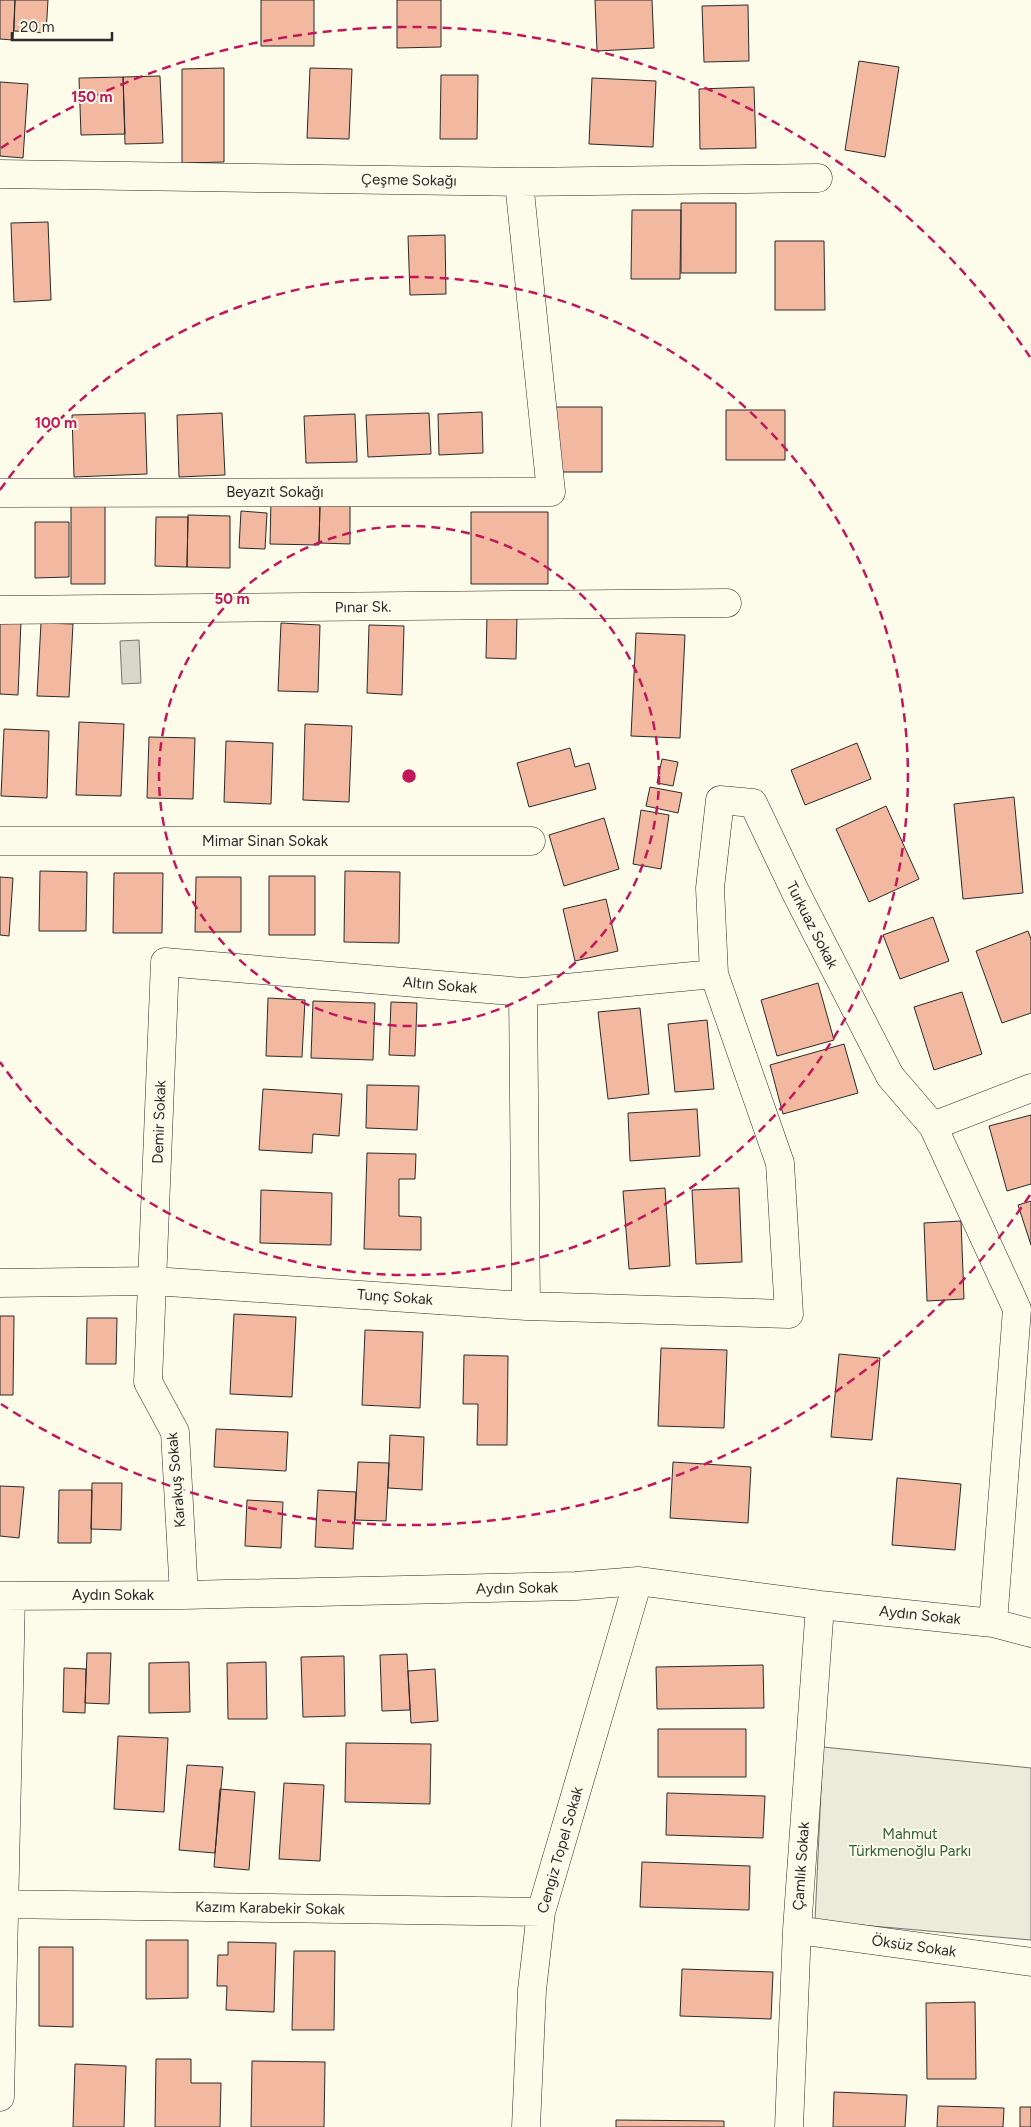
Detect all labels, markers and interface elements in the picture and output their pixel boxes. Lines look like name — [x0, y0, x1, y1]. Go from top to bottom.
scale bar — [12, 10, 112, 42]
text: 20 m — [20, 18, 54, 36]
text: 150 m — [71, 88, 113, 106]
street label: Çeşme Sokağı — [361, 170, 457, 190]
text: 100 m — [35, 414, 77, 432]
street label: Beyazıt Sokağı — [226, 483, 324, 501]
text: 50 m — [214, 590, 250, 608]
street label: Pınar Sk. — [335, 598, 391, 616]
centre of rings — [400, 767, 418, 785]
street label: Mimar Sinan Sokak — [202, 832, 329, 850]
street label: Turkuaz Sokak — [782, 878, 842, 972]
street label: Altın Sokak — [402, 973, 479, 997]
street label: Demir Sokak — [149, 1079, 169, 1164]
street label: Tunç Sokak — [356, 1285, 434, 1309]
street label: Karakuş Sokak — [163, 1431, 189, 1528]
street label: Aydın Sokak — [476, 1578, 559, 1598]
street label: Aydın Sokak — [72, 1586, 155, 1604]
street label: Aydın Sokak — [878, 1602, 962, 1628]
street label: Cengiz Topel Sokak — [533, 1784, 587, 1915]
street label: Çamlık Sokak — [789, 1820, 813, 1911]
park label: Mahmut Türkmenoğlu Parkı — [849, 1825, 971, 1860]
street label: Kazım Karabekir Sokak — [195, 1898, 346, 1918]
street label: Öksüz Sokak — [871, 1931, 958, 1961]

